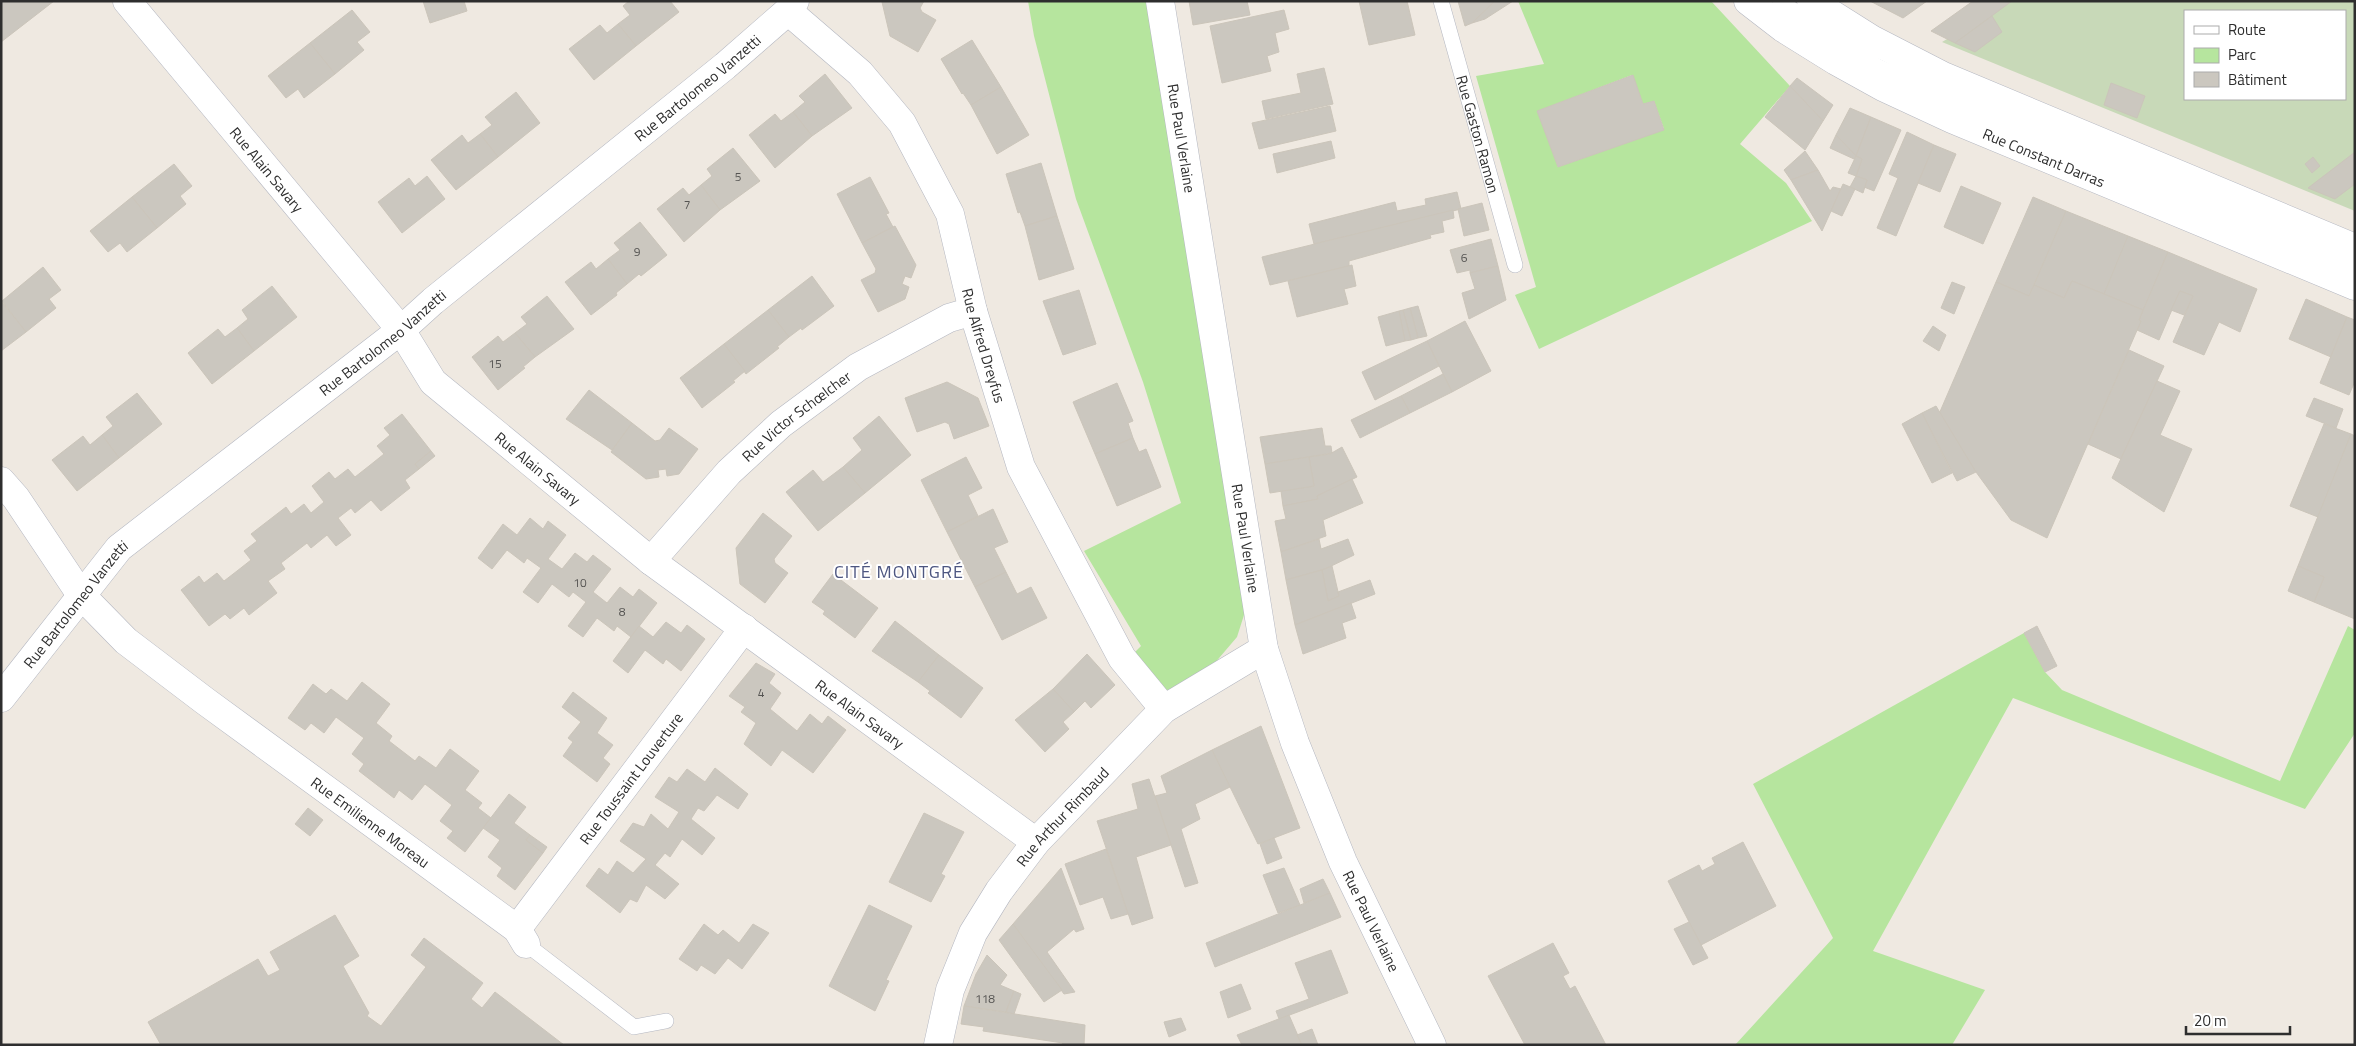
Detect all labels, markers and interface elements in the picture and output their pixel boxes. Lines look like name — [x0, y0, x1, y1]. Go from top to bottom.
legend — [2184, 10, 2346, 100]
text: Route — [2228, 18, 2266, 41]
street label: Rue Bartolomeo Vanzetti — [629, 29, 765, 147]
text: Parc — [2228, 43, 2256, 66]
text: Bâtiment — [2228, 68, 2287, 91]
street label: Rue Gaston Ramon — [1451, 72, 1506, 196]
street label: Rue Paul Verlaine — [1162, 82, 1202, 194]
street label: Rue Alain Savary — [225, 121, 310, 217]
street label: Rue Constant Darras — [1979, 122, 2109, 193]
house number: 5 — [735, 167, 742, 186]
house number: 7 — [684, 195, 690, 214]
house number: 9 — [634, 242, 641, 261]
house number: 6 — [1461, 248, 1468, 267]
street label: Rue Bartolomeo Vanzetti — [314, 284, 451, 401]
street label: Rue Alfred Dreyfus — [956, 286, 1012, 406]
house number: 15 — [488, 354, 502, 373]
street label: Rue Victor Schœlcher — [736, 365, 856, 467]
street label: Rue Alain Savary — [490, 426, 586, 510]
street label: Rue Paul Verlaine — [1226, 482, 1266, 594]
street label: Rue Bartolomeo Vanzetti — [17, 534, 132, 673]
district label: CITÉ MONTGRÉ — [834, 558, 964, 585]
house number: 10 — [573, 573, 587, 592]
house number: 8 — [619, 602, 626, 621]
street label: Rue Alain Savary — [811, 673, 909, 754]
house number: 4 — [758, 683, 765, 702]
street label: Rue Toussaint Louverture — [573, 707, 688, 849]
street label: Rue Arthur Rimbaud — [1010, 761, 1114, 871]
street label: Rue Emilienne Moreau — [306, 771, 435, 873]
street label: Rue Paul Verlaine — [1337, 866, 1406, 975]
house number: 118 — [975, 989, 995, 1008]
scale bar — [2186, 1004, 2290, 1036]
text: 20 m — [2194, 1009, 2227, 1032]

